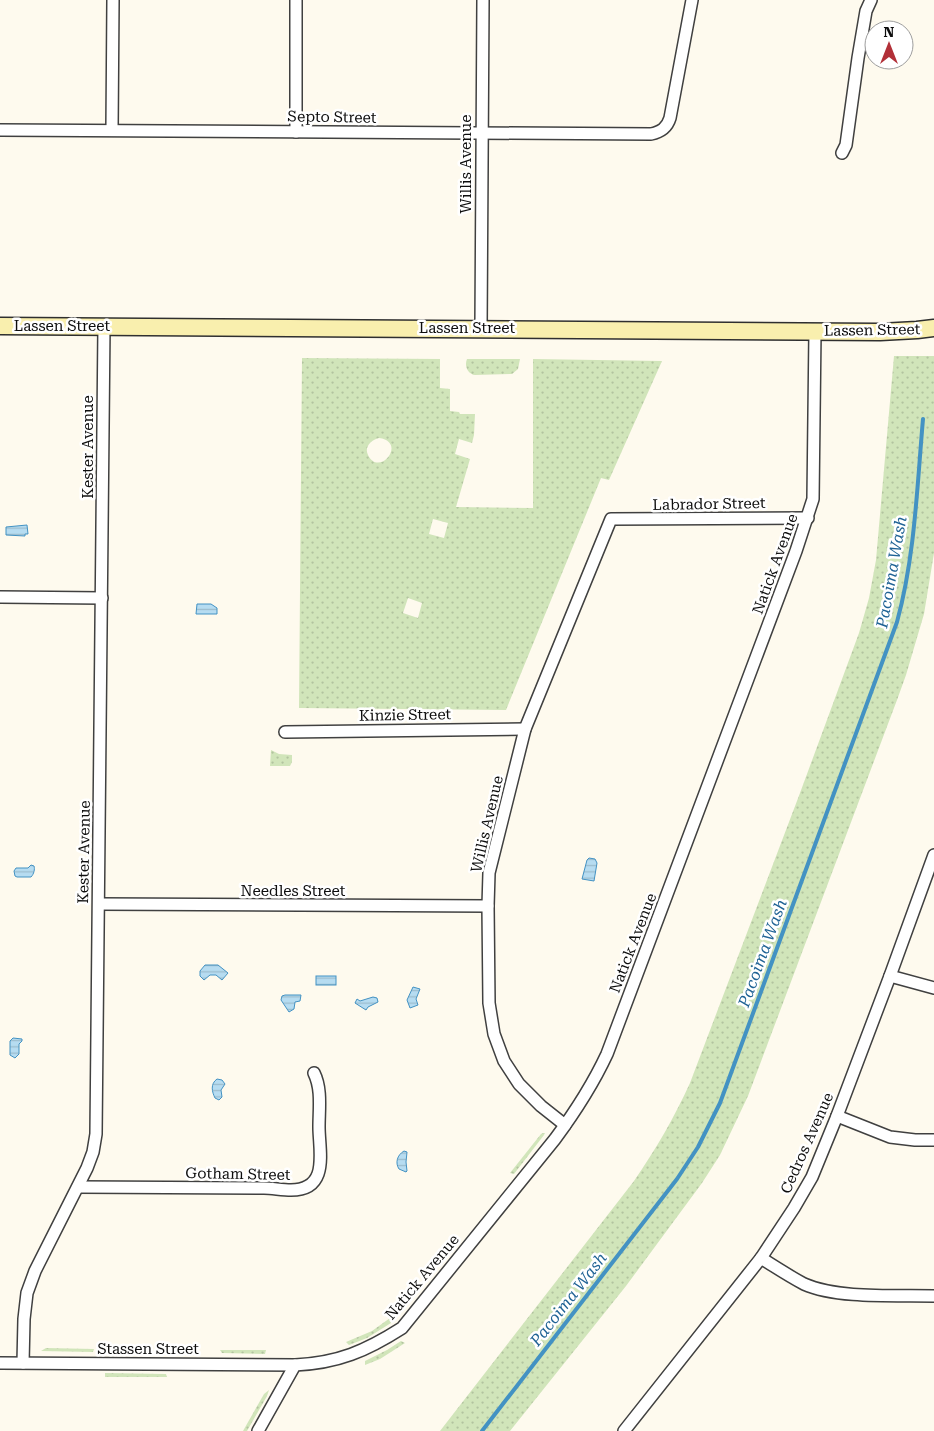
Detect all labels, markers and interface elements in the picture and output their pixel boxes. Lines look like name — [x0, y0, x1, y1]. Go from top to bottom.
north arrow — [864, 20, 914, 70]
text: N — [884, 24, 895, 40]
street label: Septo Street — [287, 107, 377, 127]
street label: Willis Avenue — [457, 115, 475, 213]
street label: Lassen Street — [14, 317, 111, 335]
street label: Lassen Street — [419, 319, 516, 337]
street label: Lassen Street — [824, 320, 921, 340]
street label: Kester Avenue — [79, 395, 97, 499]
street label: Labrador Street — [652, 494, 766, 514]
street label: Natick Avenue — [748, 511, 802, 617]
water label: Pacoima Wash — [872, 515, 911, 630]
street label: Kinzie Street — [359, 705, 452, 725]
street label: Willis Avenue — [467, 774, 507, 874]
street label: Kester Avenue — [74, 800, 94, 904]
street label: Needles Street — [241, 882, 346, 900]
street label: Natick Avenue — [606, 890, 660, 996]
water label: Pacoima Wash — [734, 897, 791, 1010]
street label: Cedros Avenue — [777, 1090, 837, 1196]
street label: Gotham Street — [185, 1164, 291, 1184]
street label: Natick Avenue — [381, 1231, 463, 1323]
water label: Pacoima Wash — [526, 1249, 611, 1350]
street label: Stassen Street — [97, 1340, 199, 1358]

